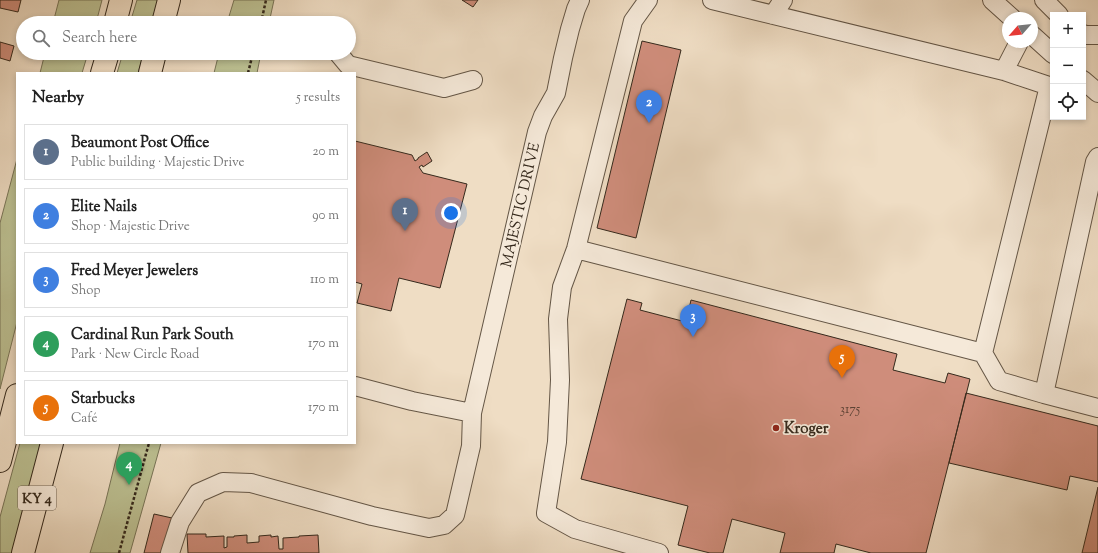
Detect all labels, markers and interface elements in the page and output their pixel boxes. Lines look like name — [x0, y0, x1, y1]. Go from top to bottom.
north arrow — [1002, 12, 1038, 48]
map controls — [1050, 12, 1086, 120]
button: + — [1050, 12, 1086, 48]
search box — [16, 16, 356, 60]
icon: search — [30, 27, 52, 49]
text: Search here — [62, 28, 137, 49]
button: − — [1050, 48, 1086, 84]
button: locate — [1050, 84, 1086, 120]
text: Nearby — [32, 86, 84, 110]
text: 5 results — [296, 89, 340, 107]
pin: 2 — [636, 90, 662, 123]
text: Beaumont Post Office — [71, 133, 209, 154]
street label: MAJESTIC DRIVE — [497, 141, 546, 270]
text: 1 — [44, 143, 48, 161]
text: 20 m — [313, 143, 339, 161]
text: Public building · Majestic Drive — [71, 154, 245, 172]
text: Elite Nails — [71, 197, 137, 218]
pin: 1 — [392, 198, 418, 231]
your location — [441, 203, 461, 223]
text: 2 — [43, 207, 49, 225]
text: 90 m — [312, 207, 339, 225]
text: Shop · Majestic Drive — [71, 218, 190, 236]
text: Fred Meyer Jewelers — [71, 261, 198, 282]
text: 3 — [43, 271, 49, 289]
text: 110 m — [310, 271, 339, 289]
text: Shop — [71, 282, 100, 300]
pin: 3 — [680, 304, 706, 337]
text: Cardinal Run Park South — [71, 325, 234, 346]
text: 4 — [43, 335, 49, 353]
text: 170 m — [308, 335, 339, 353]
pin: 5 — [829, 345, 855, 378]
text: Park · New Circle Road — [71, 346, 199, 364]
text: Starbucks — [71, 389, 135, 410]
text: 5 — [44, 399, 48, 417]
text: 170 m — [308, 399, 339, 417]
house number: 3175 — [840, 401, 861, 419]
text: Café — [71, 410, 98, 428]
place label: Kroger — [784, 419, 829, 440]
marker: Kroger — [771, 423, 781, 433]
pin: 4 — [116, 452, 142, 485]
road number: KY 4 — [18, 486, 56, 510]

